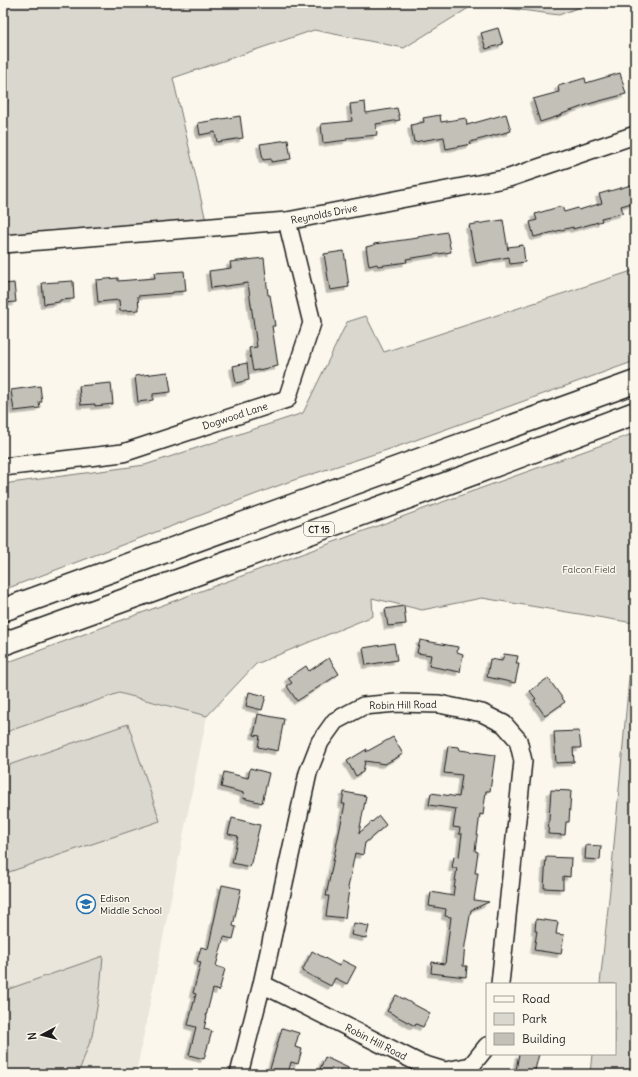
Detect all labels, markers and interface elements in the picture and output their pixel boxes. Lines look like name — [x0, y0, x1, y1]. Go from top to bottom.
street label: Reynolds Drive — [290, 201, 358, 227]
street label: Dogwood Lane — [201, 399, 269, 433]
road number: CT 15 — [304, 522, 334, 536]
park label: Falcon Field — [562, 563, 616, 576]
street label: Robin Hill Road — [369, 698, 437, 712]
place label: Edison Middle School — [100, 892, 162, 917]
school or university icon: Edison Middle School — [75, 893, 97, 915]
legend — [486, 983, 616, 1055]
text: Road — [522, 991, 550, 1006]
text: Park — [522, 1011, 547, 1026]
north arrow — [22, 1015, 62, 1055]
street label: Robin Hill Road — [343, 1021, 409, 1063]
text: Building — [522, 1031, 566, 1046]
text: N — [25, 1032, 39, 1041]

